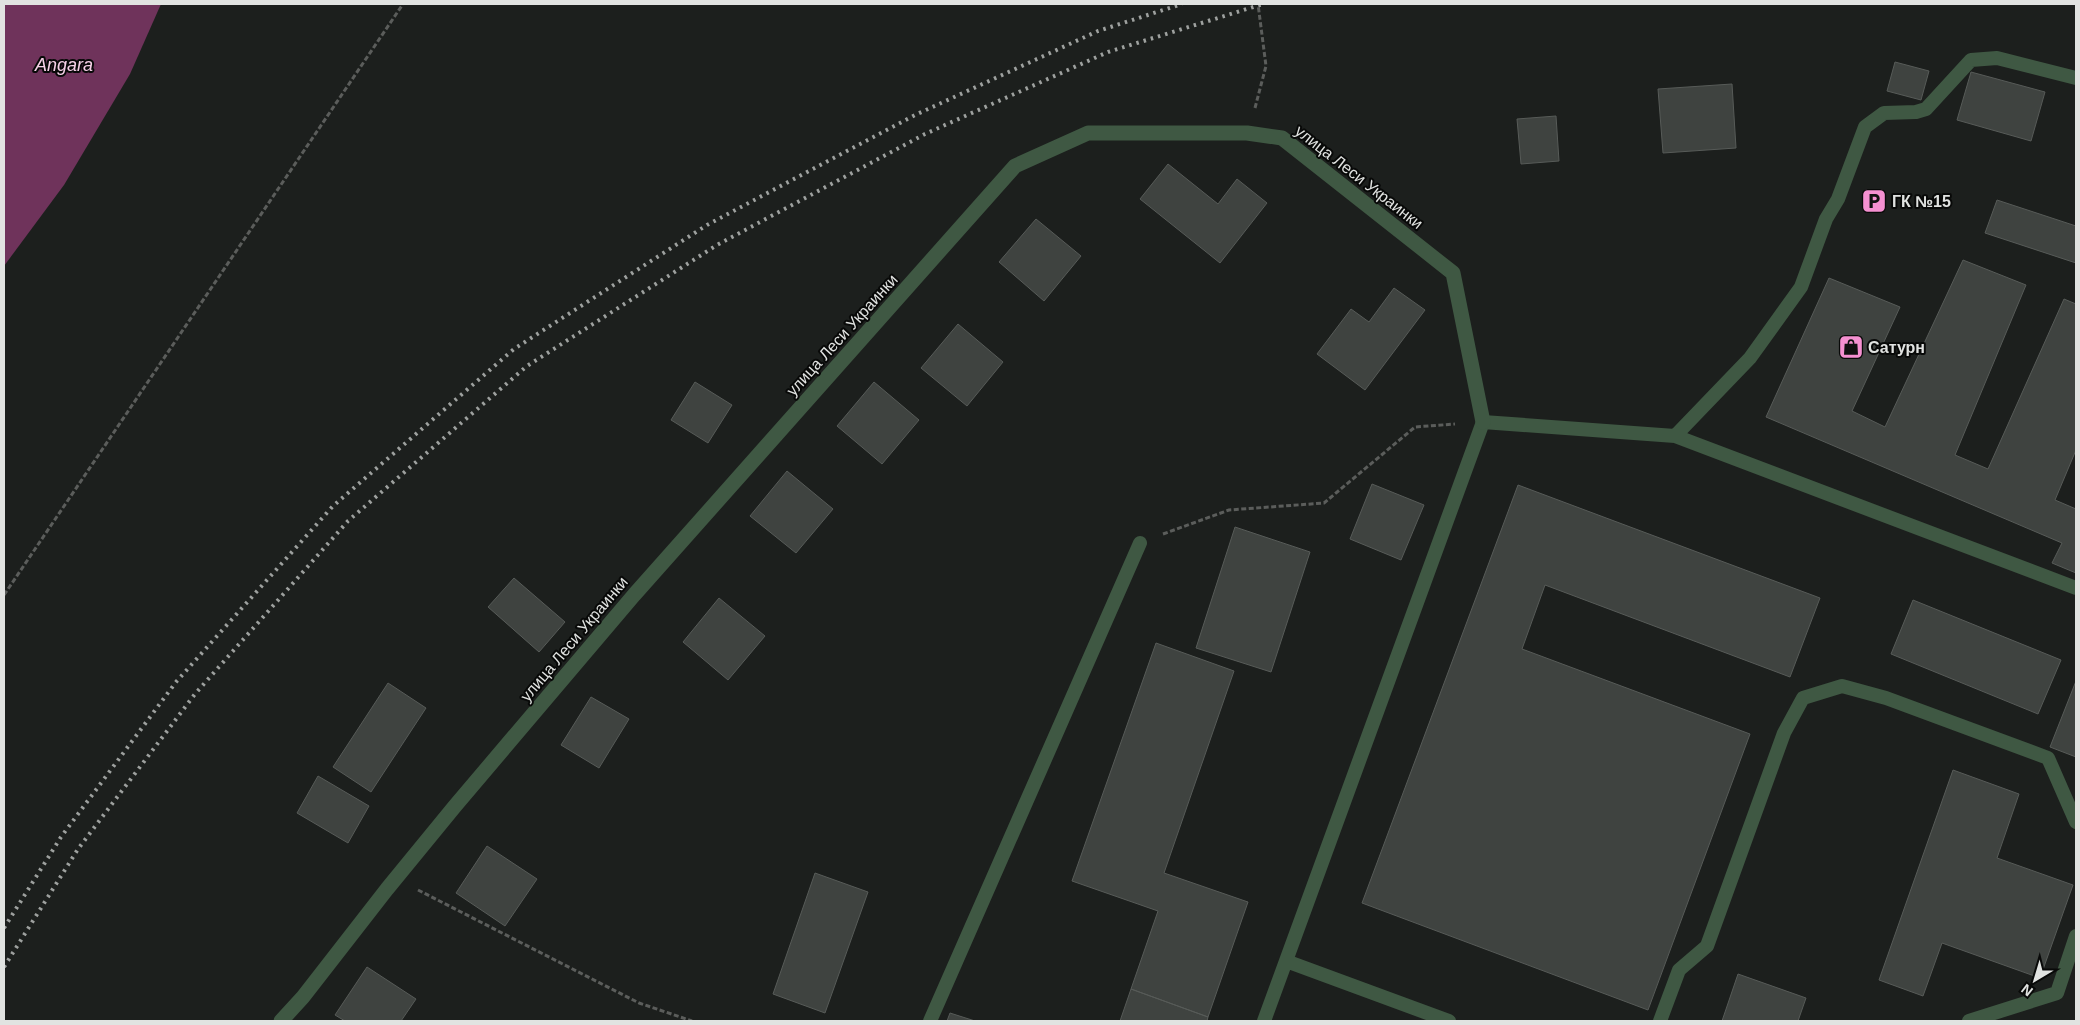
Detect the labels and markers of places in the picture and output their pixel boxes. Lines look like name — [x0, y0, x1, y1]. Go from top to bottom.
parking icon: ГК №15 — [1861, 188, 1887, 214]
place label: ГК №15 — [1892, 193, 1951, 210]
shop icon: Сатурн — [1838, 334, 1864, 360]
place label: Сатурн — [1868, 339, 1925, 356]

